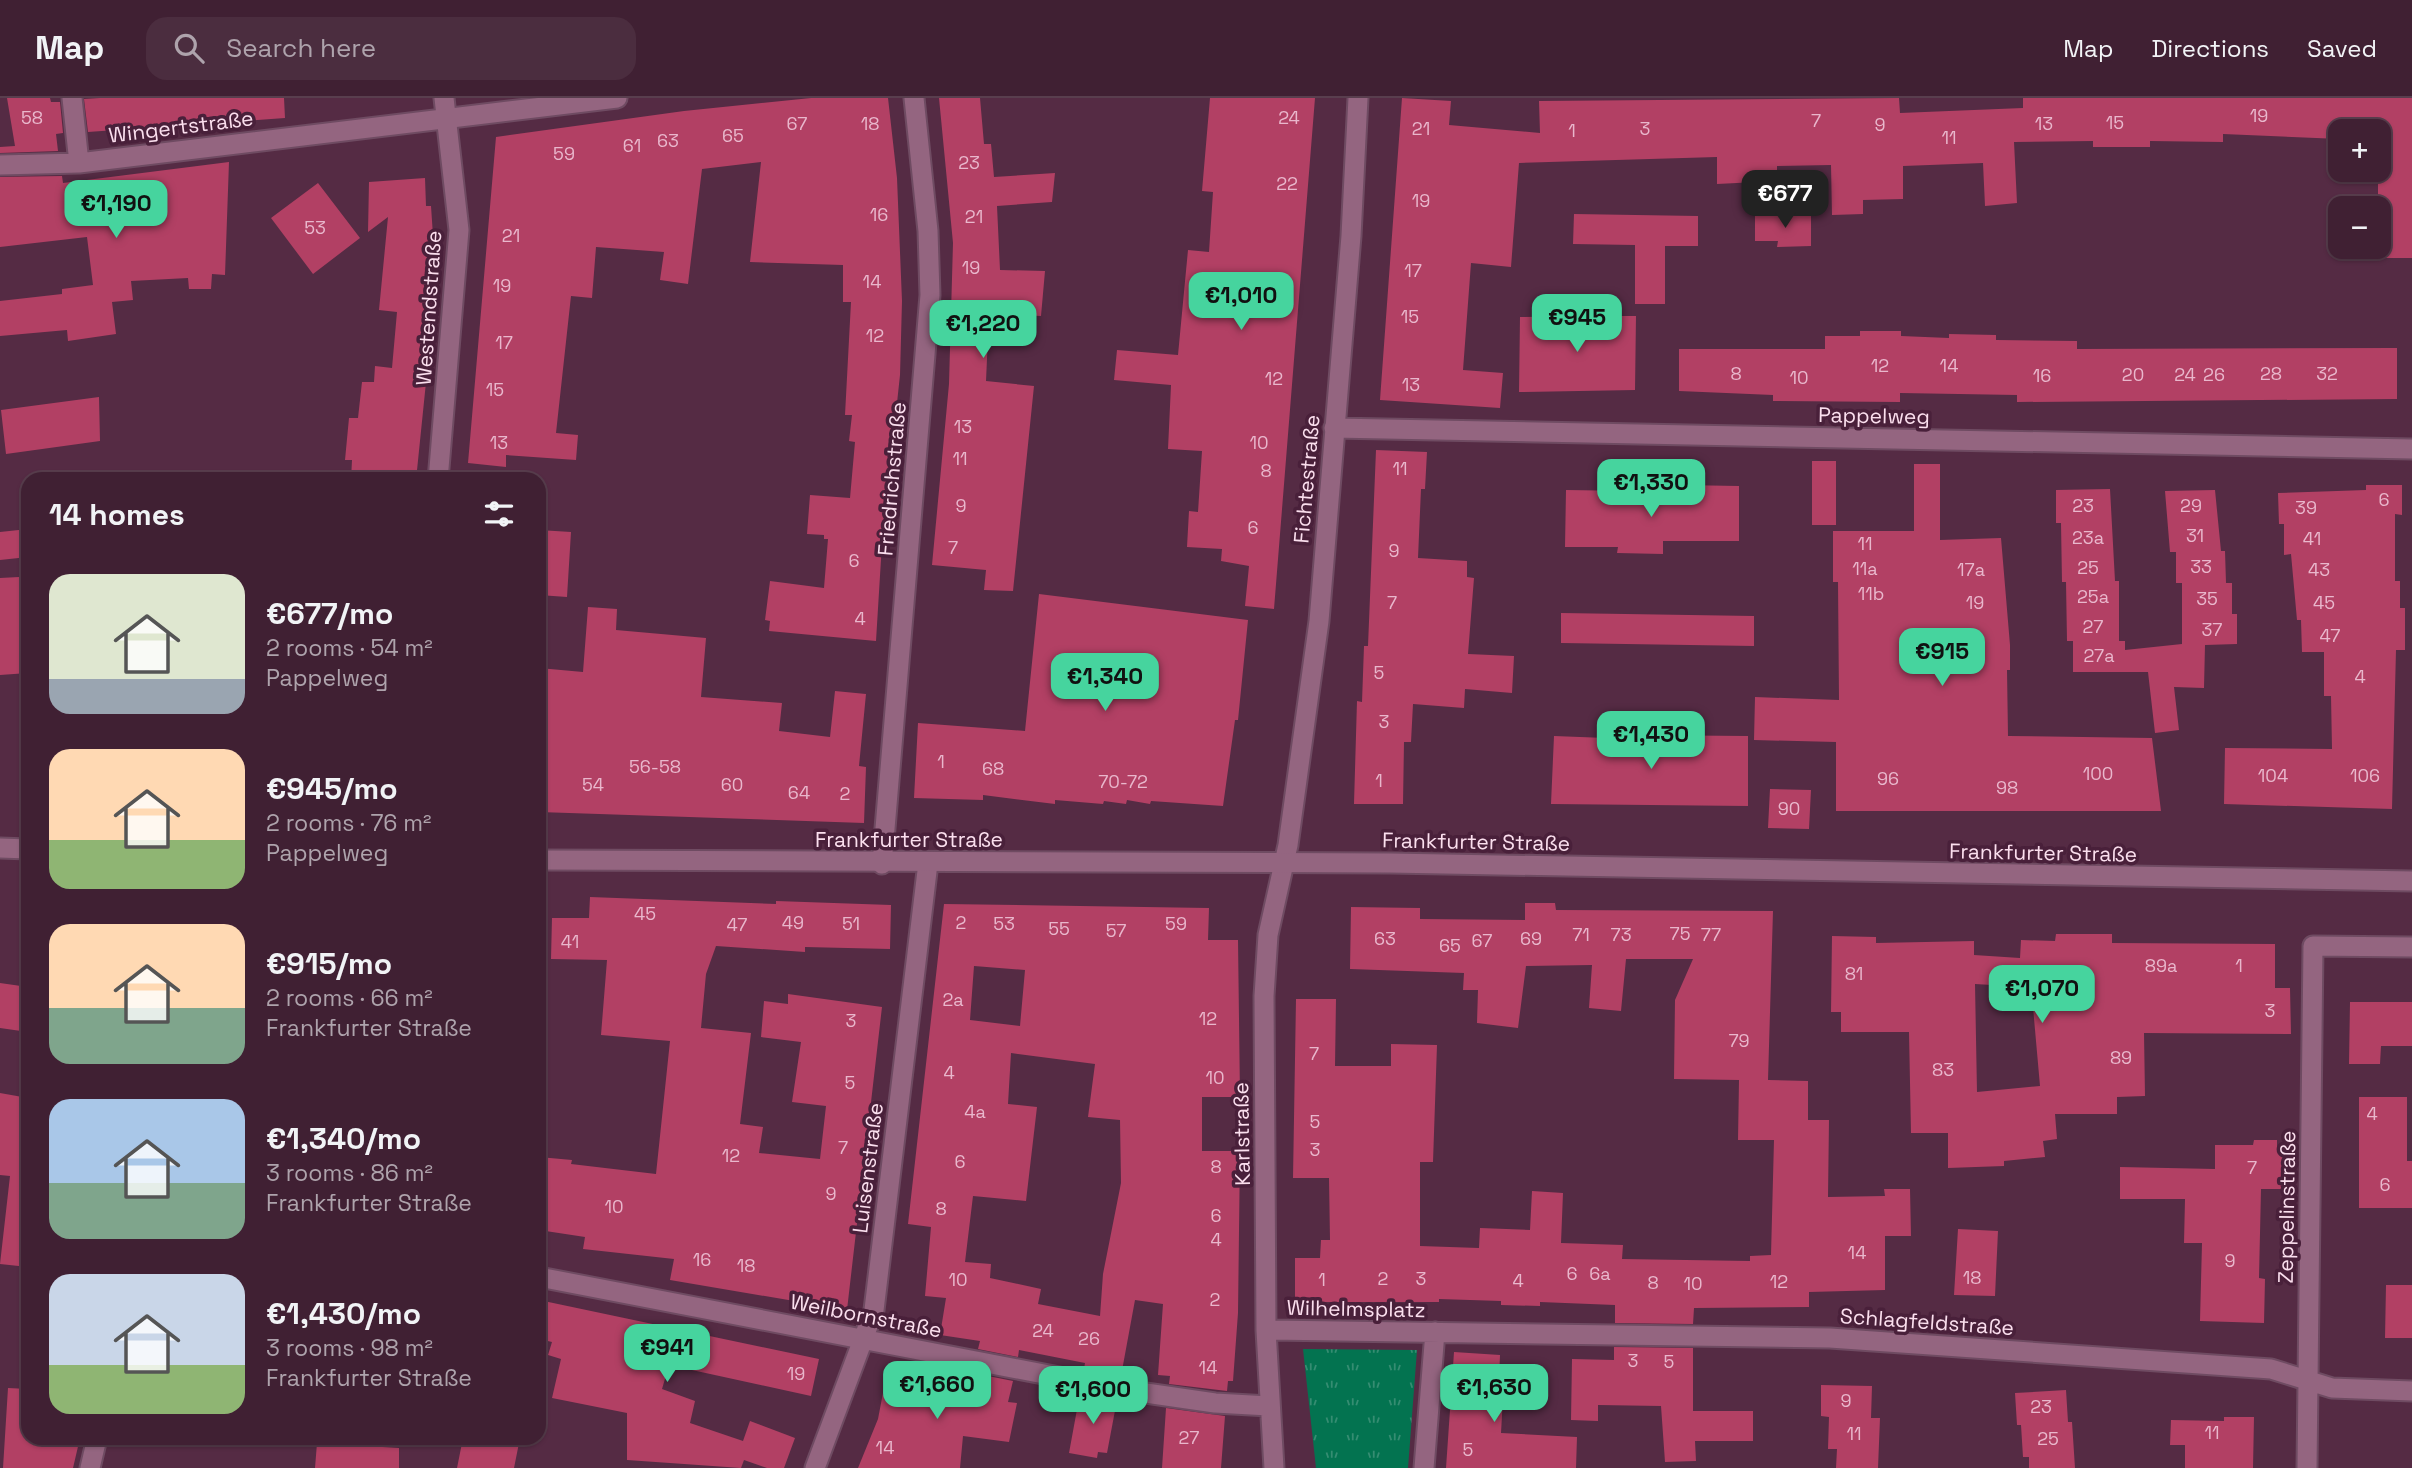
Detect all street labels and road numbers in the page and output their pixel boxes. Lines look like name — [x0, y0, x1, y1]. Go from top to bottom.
street label: Wingertstraße — [107, 104, 255, 149]
street label: Westendstraße — [410, 230, 447, 386]
street label: Friedrichstraße — [871, 401, 912, 557]
street label: Pappelweg — [1818, 401, 1930, 430]
street label: Fichtestraße — [1287, 413, 1326, 544]
street label: Frankfurter Straße — [815, 826, 1003, 853]
street label: Frankfurter Straße — [1382, 826, 1570, 857]
street label: Frankfurter Straße — [1949, 837, 2137, 868]
street label: Karlstraße — [1227, 1082, 1256, 1186]
street label: Luisenstraße — [846, 1101, 889, 1235]
street label: Zeppelinstraße — [2272, 1130, 2301, 1284]
street label: Weilbornstraße — [788, 1288, 944, 1343]
street label: Wilhelmsplatz — [1286, 1294, 1426, 1323]
street label: Schlagfeldstraße — [1839, 1302, 2015, 1341]

